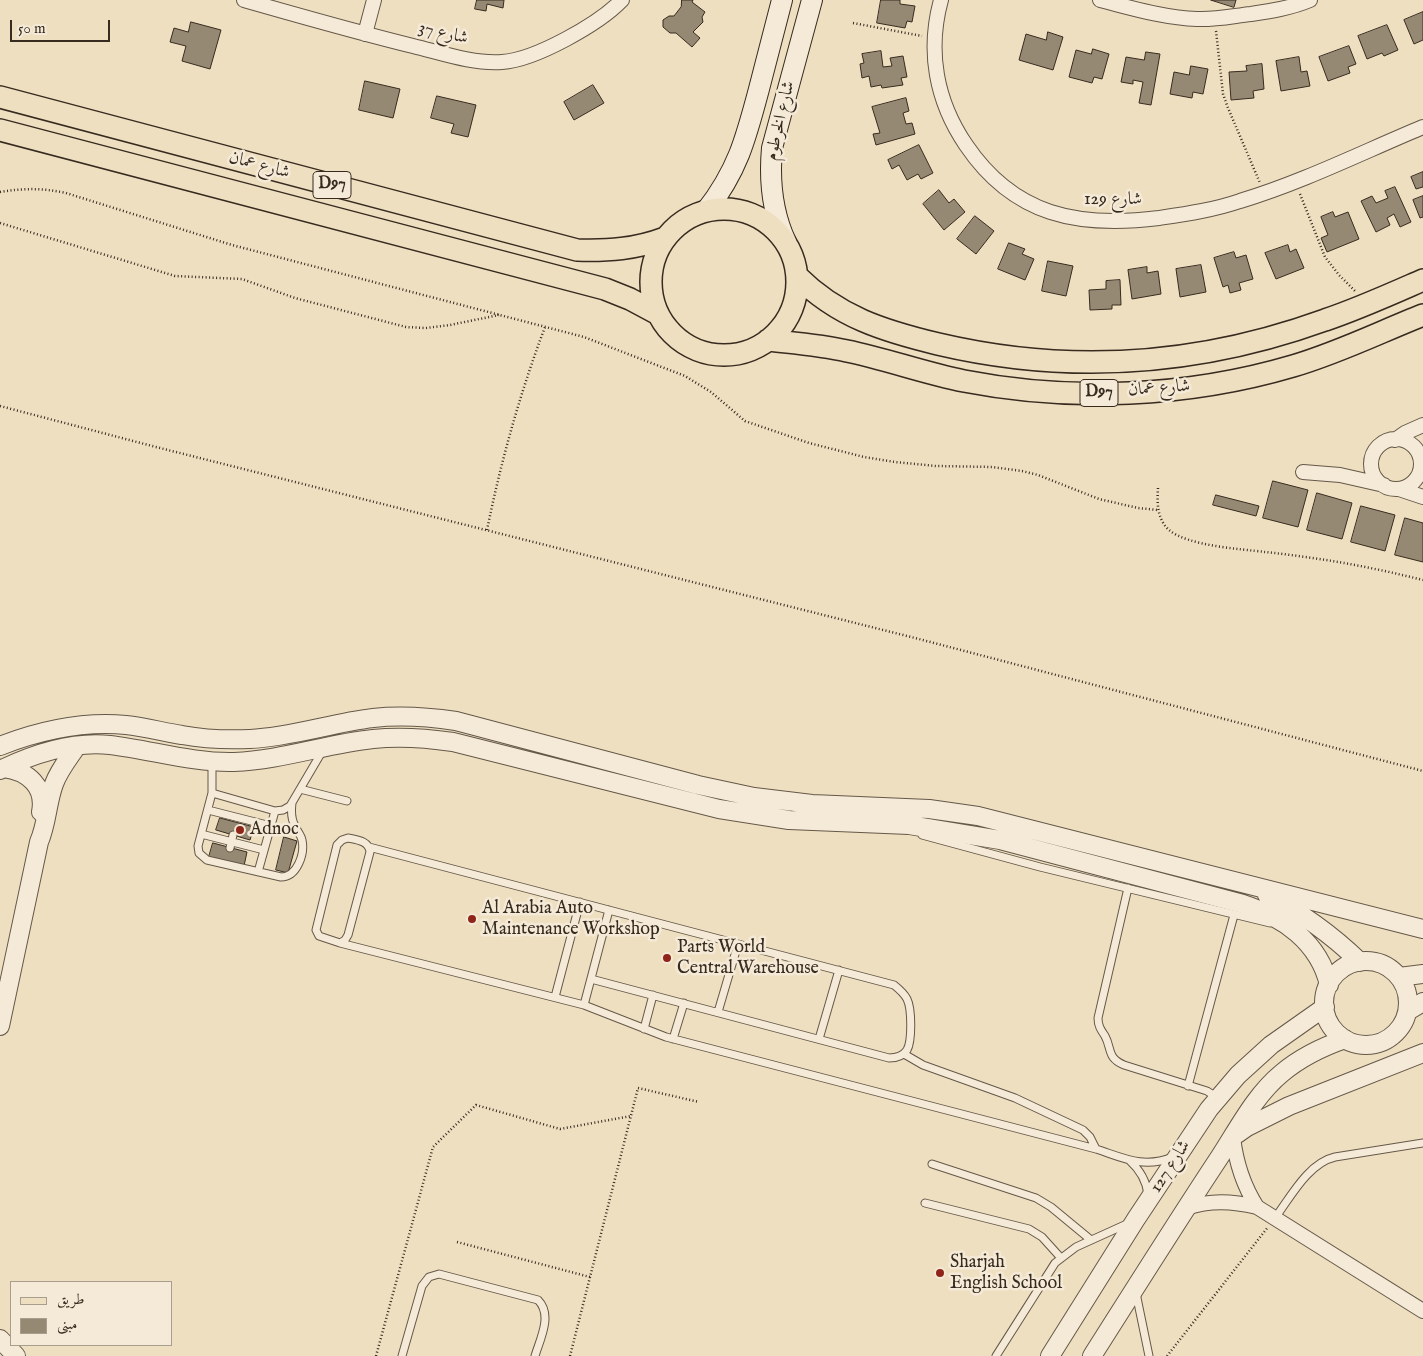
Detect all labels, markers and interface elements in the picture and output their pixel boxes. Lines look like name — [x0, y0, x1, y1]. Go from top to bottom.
scale bar — [12, 10, 112, 42]
street label: شارع 37 — [416, 18, 470, 50]
text: 50 m — [18, 19, 46, 38]
street label: شارع الخرطوم — [761, 79, 801, 163]
street label: شارع عمان — [226, 148, 292, 184]
road number: D97 — [313, 172, 351, 198]
street label: شارع 129 — [1084, 189, 1142, 211]
street label: شارع عمان — [1127, 376, 1191, 402]
road number: D97 — [1080, 379, 1118, 406]
place label: Adnoc — [250, 819, 299, 841]
marker: Adnoc — [234, 824, 246, 836]
place label: Al Arabia Auto Maintenance Workshop — [482, 898, 660, 941]
marker: Al Arabia Auto Maintenance Workshop — [466, 913, 478, 925]
place label: Parts World Central Warehouse — [677, 937, 819, 980]
marker: Parts World Central Warehouse — [661, 952, 673, 964]
street label: شارع 127 — [1146, 1137, 1196, 1197]
place label: Sharjah English School — [950, 1252, 1062, 1294]
marker: Sharjah English School — [934, 1267, 946, 1279]
legend — [10, 1281, 172, 1346]
text: طريق — [57, 1290, 84, 1309]
text: مبنى — [57, 1315, 77, 1334]

